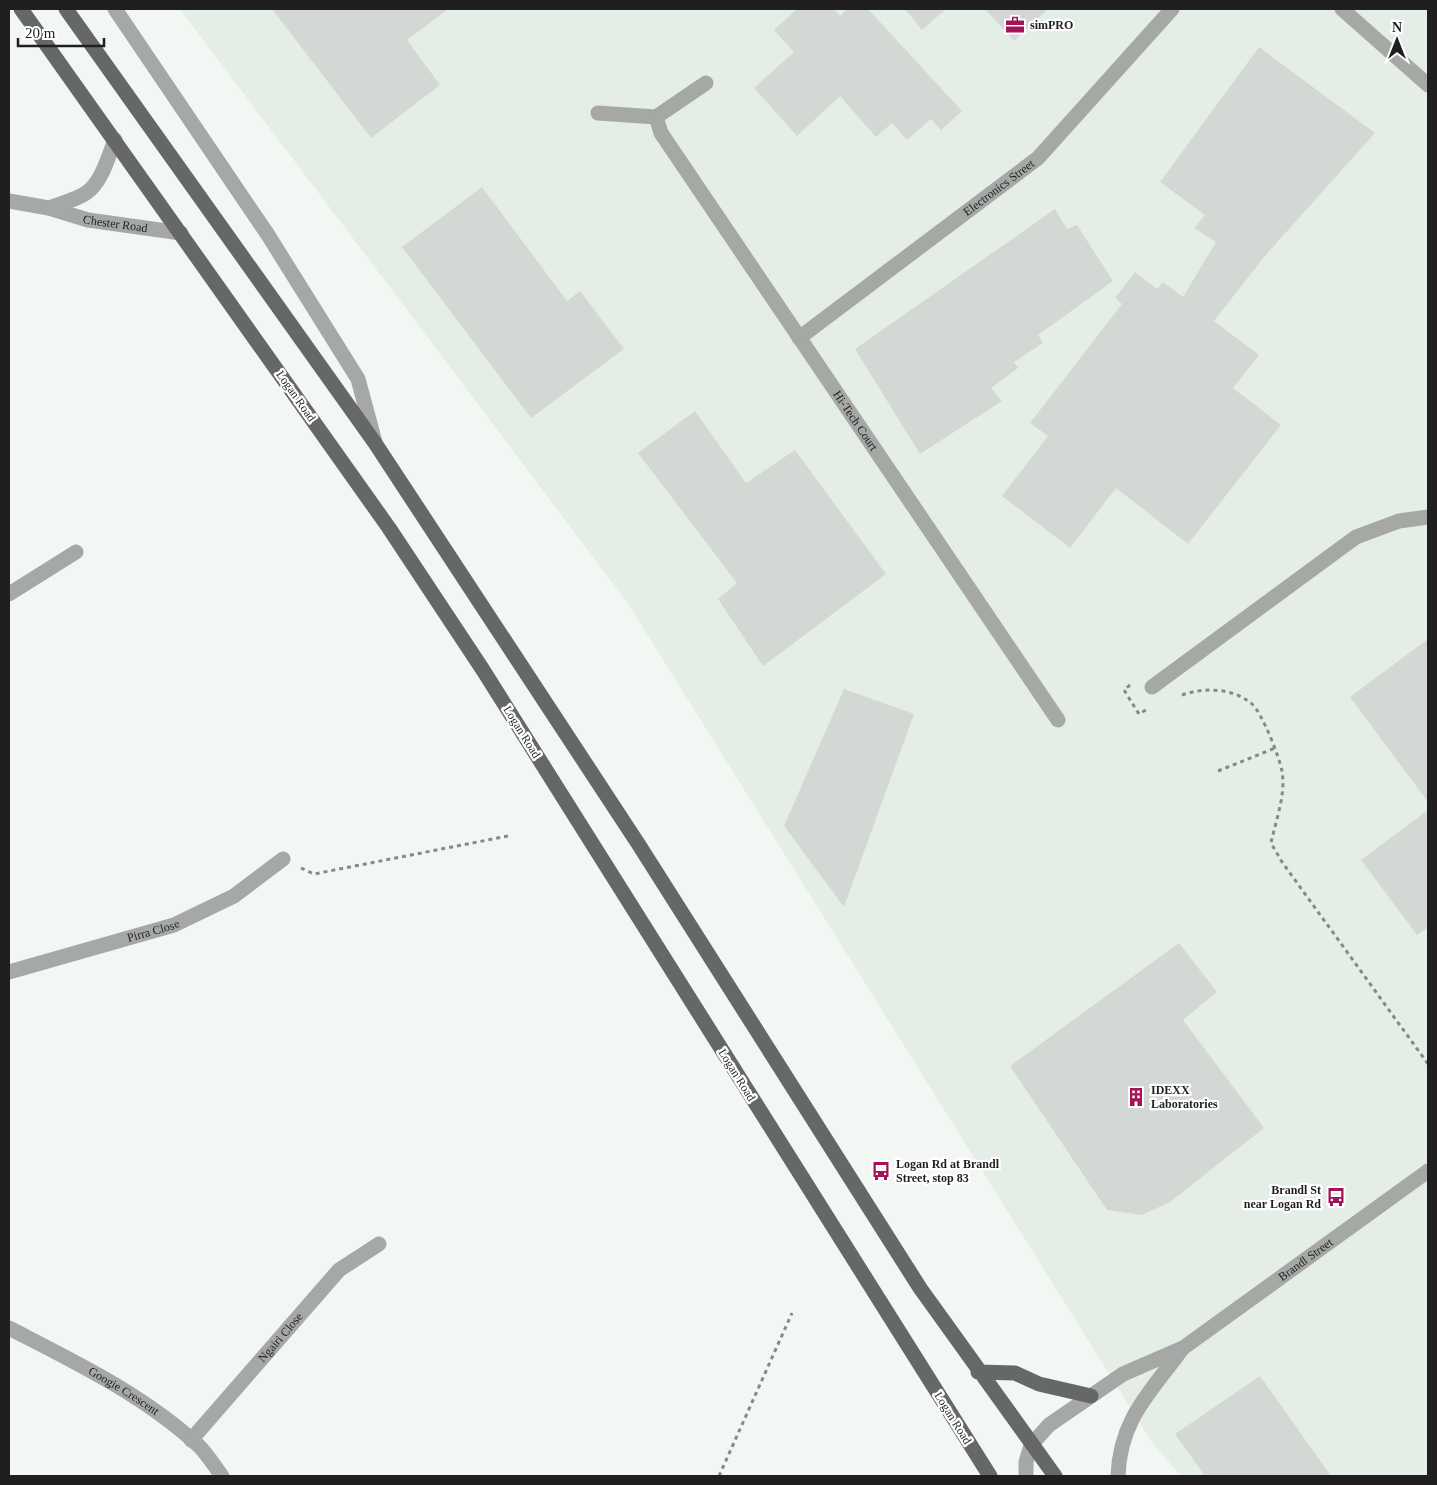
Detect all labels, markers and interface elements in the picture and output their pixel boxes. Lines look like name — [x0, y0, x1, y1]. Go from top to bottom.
office icon: simPRO — [1004, 14, 1026, 36]
scale bar — [18, 15, 104, 47]
north arrow — [1372, 15, 1422, 65]
place label: simPRO — [1030, 18, 1073, 32]
text: N — [1392, 20, 1402, 35]
text: 20 m — [25, 25, 56, 41]
street label: Electronics Street — [961, 156, 1037, 219]
street label: Chester Road — [81, 212, 148, 235]
street label: Logan Road — [273, 368, 319, 424]
street label: Hi-Tech Court — [830, 388, 881, 454]
street label: Logan Road — [500, 703, 544, 761]
street label: Pirra Close — [126, 916, 182, 945]
street label: Logan Road — [715, 1046, 759, 1104]
place label: IDEXX Laboratories — [1151, 1083, 1218, 1111]
building icon: IDEXX Laboratories — [1125, 1086, 1147, 1108]
place label: Logan Rd at Brandl Street, stop 83 — [896, 1157, 1000, 1185]
bus stop icon: Logan Rd at Brandl Street, stop 83 — [870, 1160, 892, 1182]
place label: Brandl St near Logan Rd — [1244, 1183, 1321, 1211]
bus stop icon: Brandl St near Logan Rd — [1325, 1186, 1347, 1208]
street label: Brandl Street — [1276, 1235, 1336, 1284]
street label: Ngairi Close — [255, 1310, 306, 1365]
street label: Googie Crescent — [86, 1364, 162, 1419]
street label: Logan Road — [931, 1389, 975, 1447]

